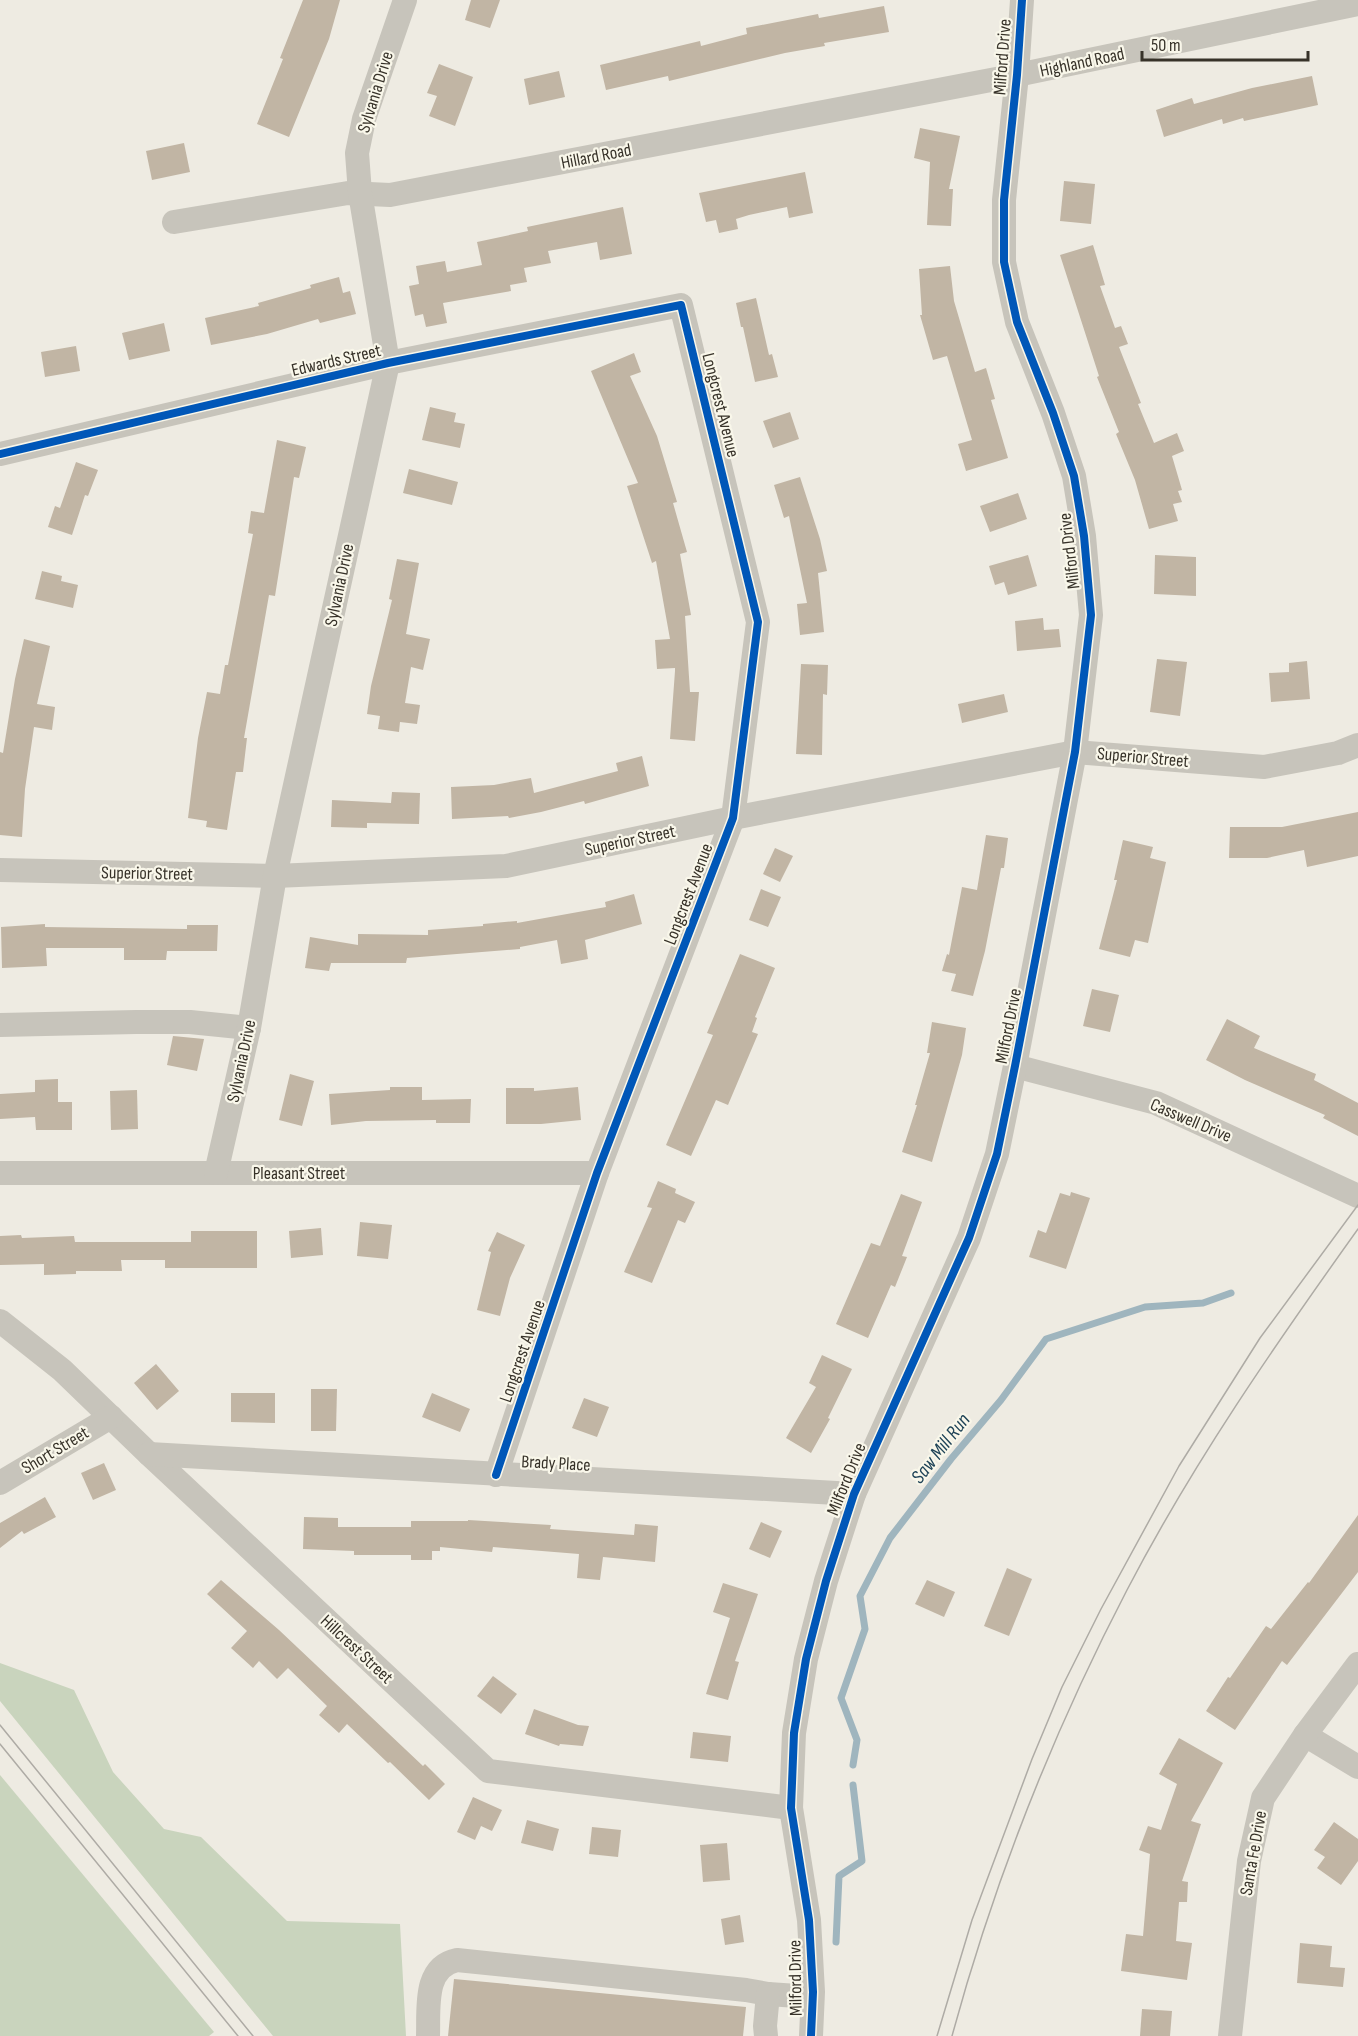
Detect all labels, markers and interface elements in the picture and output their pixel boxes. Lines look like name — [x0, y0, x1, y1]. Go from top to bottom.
street label: Milford Drive — [989, 18, 1016, 96]
scale bar — [1142, 24, 1308, 62]
text: 50 m — [1151, 35, 1181, 56]
street label: Highland Road — [1038, 43, 1126, 82]
street label: Sylvania Drive — [353, 49, 398, 135]
street label: Hillard Road — [559, 139, 633, 174]
street label: Edwards Street — [289, 340, 383, 381]
street label: Longcrest Avenue — [697, 351, 744, 459]
street label: Milford Drive — [1054, 512, 1085, 590]
street label: Sylvania Drive — [321, 542, 358, 628]
street label: Superior Street — [1096, 743, 1190, 772]
street label: Superior Street — [583, 821, 678, 860]
street label: Longcrest Avenue — [660, 841, 717, 948]
street label: Superior Street — [101, 862, 194, 885]
street label: Milford Drive — [991, 987, 1026, 1066]
street label: Sylvania Drive — [223, 1018, 260, 1104]
street label: Casswell Drive — [1147, 1094, 1235, 1147]
street label: Pleasant Street — [253, 1163, 346, 1184]
street label: Longcrest Avenue — [495, 1297, 550, 1405]
water label: Saw Mill Run — [906, 1409, 976, 1488]
street label: Short Street — [18, 1422, 93, 1479]
street label: Milford Drive — [822, 1440, 870, 1519]
street label: Brady Place — [521, 1451, 591, 1476]
street label: Hillcrest Street — [316, 1611, 398, 1688]
street label: Santa Fe Drive — [1236, 1809, 1271, 1897]
street label: Milford Drive — [784, 1940, 807, 2016]

